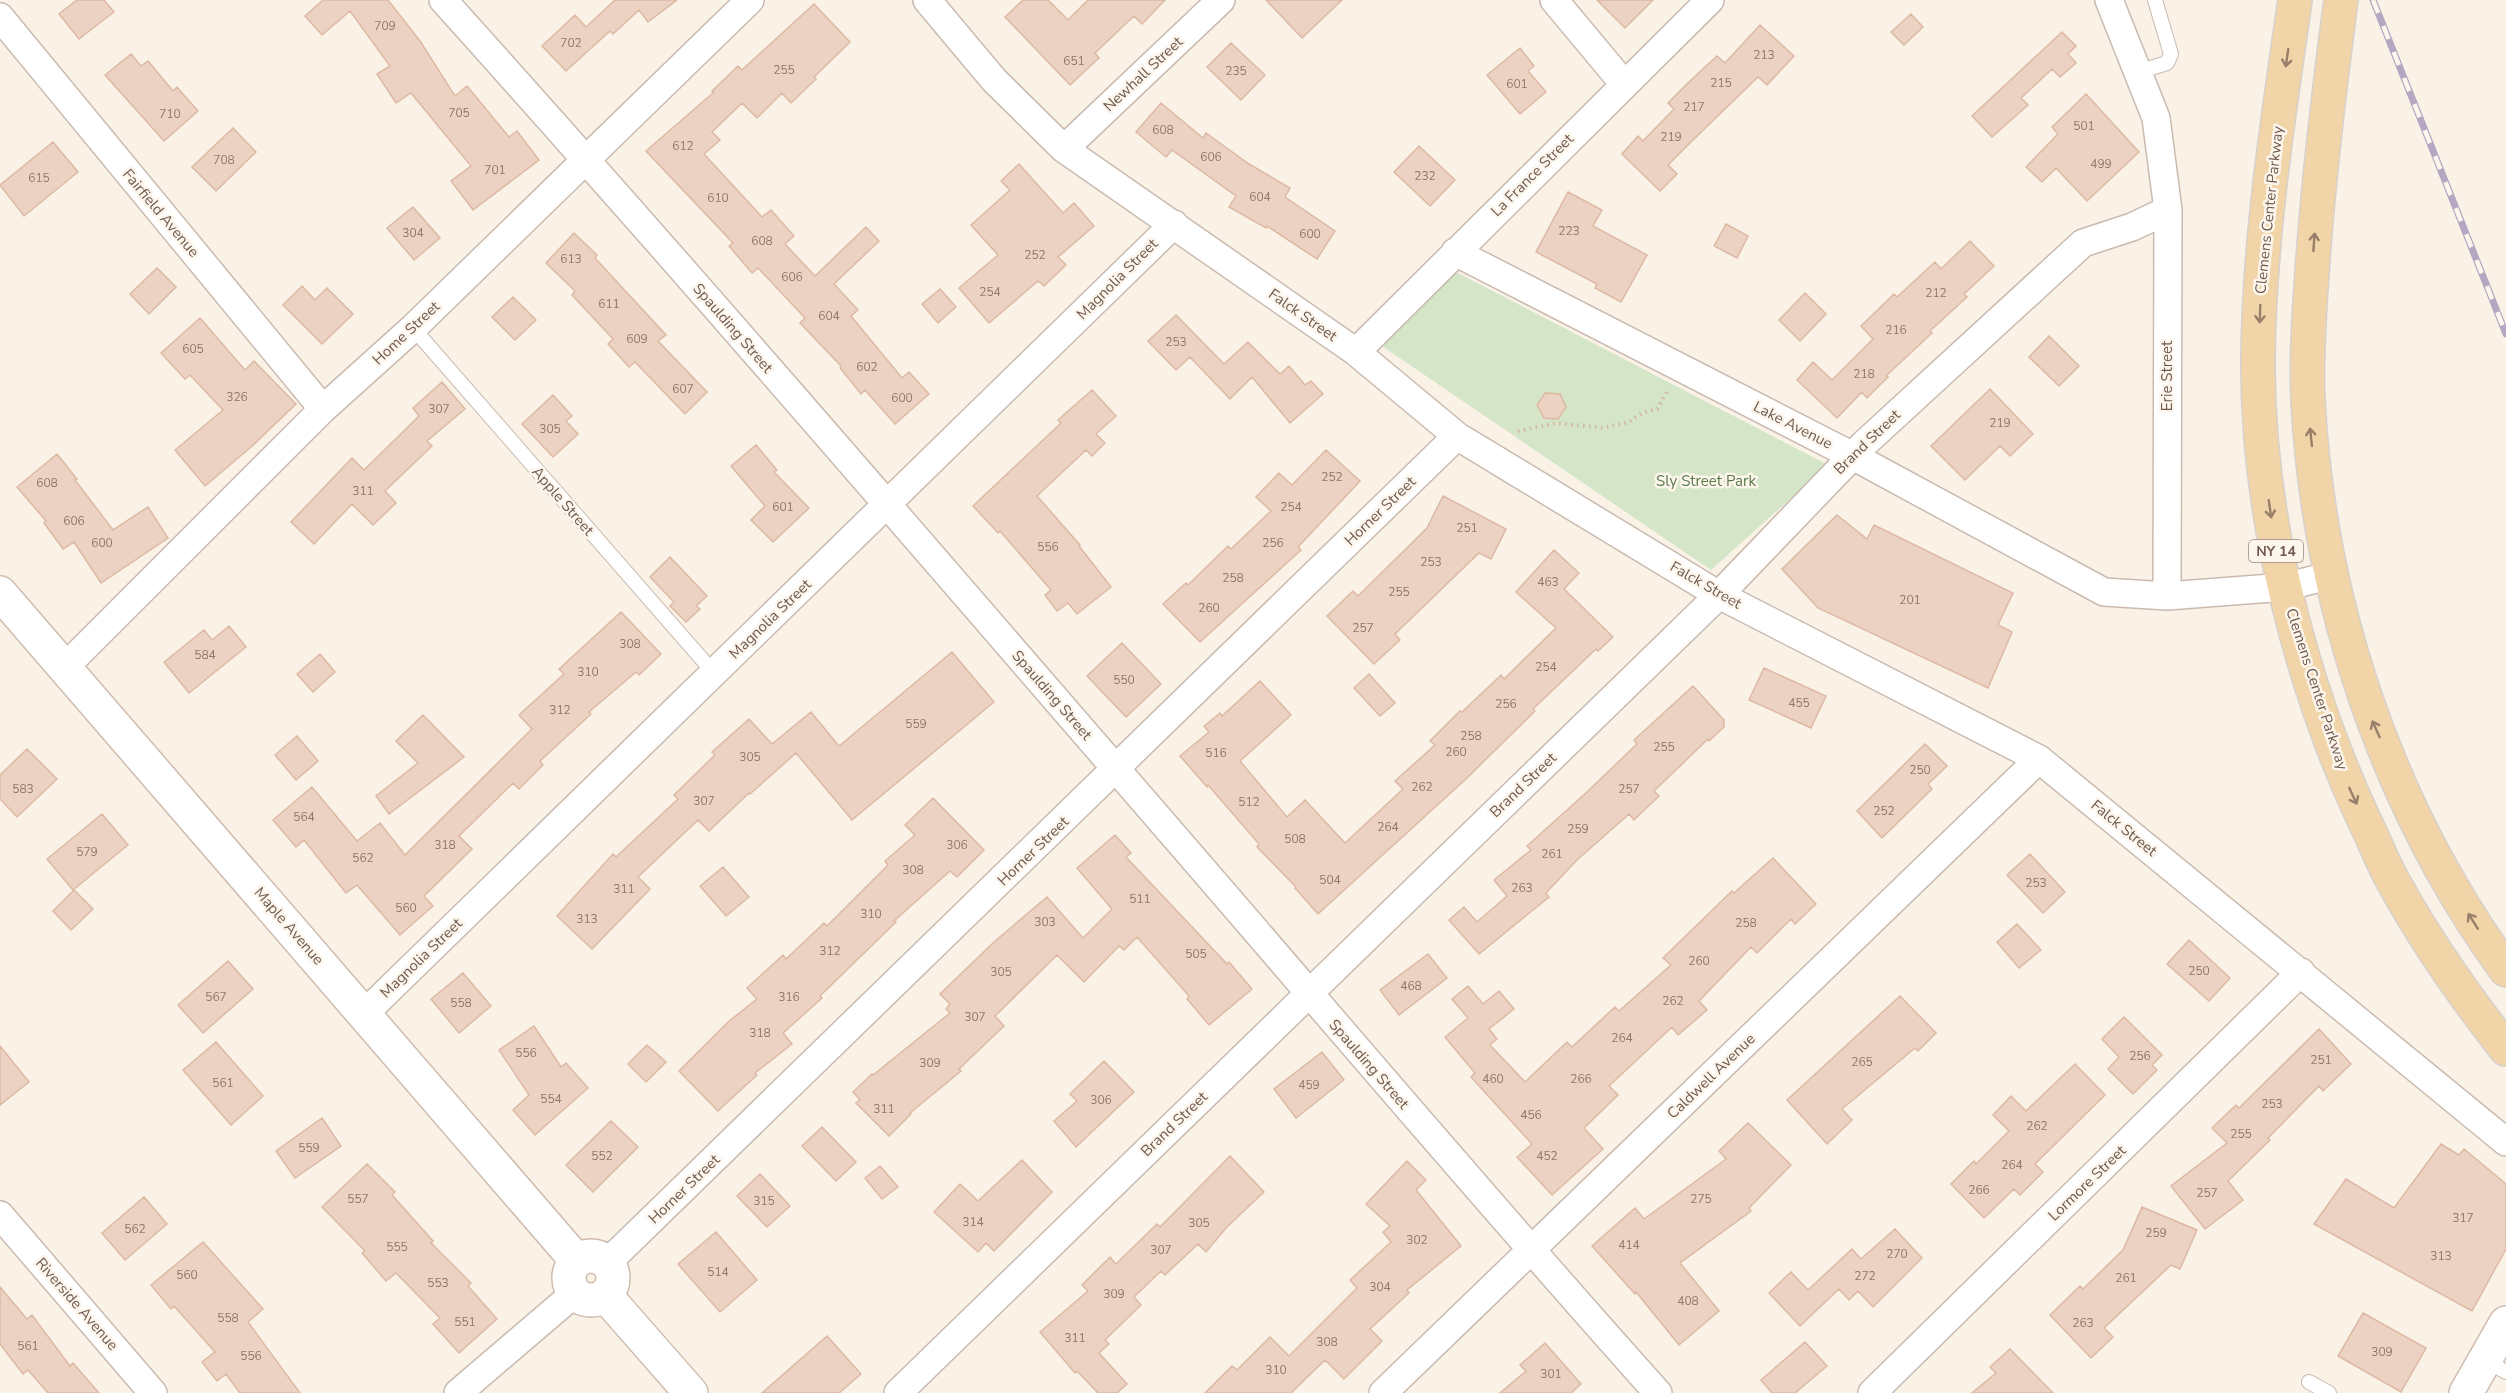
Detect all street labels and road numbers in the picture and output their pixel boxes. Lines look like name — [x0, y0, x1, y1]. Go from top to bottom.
street label: Newhall Street — [1099, 31, 1188, 116]
street label: Clemens Center Parkway — [2250, 125, 2288, 295]
street label: La France Street — [1486, 129, 1578, 221]
street label: Fairfield Avenue — [118, 165, 204, 261]
street label: Magnolia Street — [1072, 234, 1162, 324]
street label: Spaulding Street — [688, 279, 778, 378]
street label: Falck Street — [1265, 284, 1342, 346]
street label: Home Street — [368, 296, 445, 369]
street label: Erie Street — [2157, 340, 2177, 411]
street label: Lake Avenue — [1750, 397, 1836, 454]
street label: Brand Street — [1829, 405, 1905, 479]
street label: Apple Street — [527, 462, 599, 540]
street label: Horner Street — [1340, 471, 1420, 550]
road number: NY 14 — [2249, 540, 2303, 562]
street label: Falck Street — [1667, 556, 1746, 614]
street label: Magnolia Street — [725, 574, 816, 663]
street label: Clemens Center Parkway — [2281, 606, 2353, 773]
street label: Spaulding Street — [1007, 646, 1097, 745]
street label: Brand Street — [1485, 748, 1561, 822]
street label: Falck Street — [2087, 795, 2162, 861]
street label: Horner Street — [993, 811, 1073, 890]
street label: Maple Avenue — [250, 883, 328, 969]
street label: Magnolia Street — [376, 913, 467, 1002]
street label: Spaulding Street — [1324, 1015, 1414, 1114]
street label: Caldwell Avenue — [1663, 1029, 1759, 1123]
street label: Brand Street — [1136, 1087, 1212, 1161]
street label: Lormore Street — [2044, 1140, 2131, 1225]
street label: Horner Street — [644, 1149, 724, 1228]
street label: Riverside Avenue — [31, 1253, 123, 1355]

